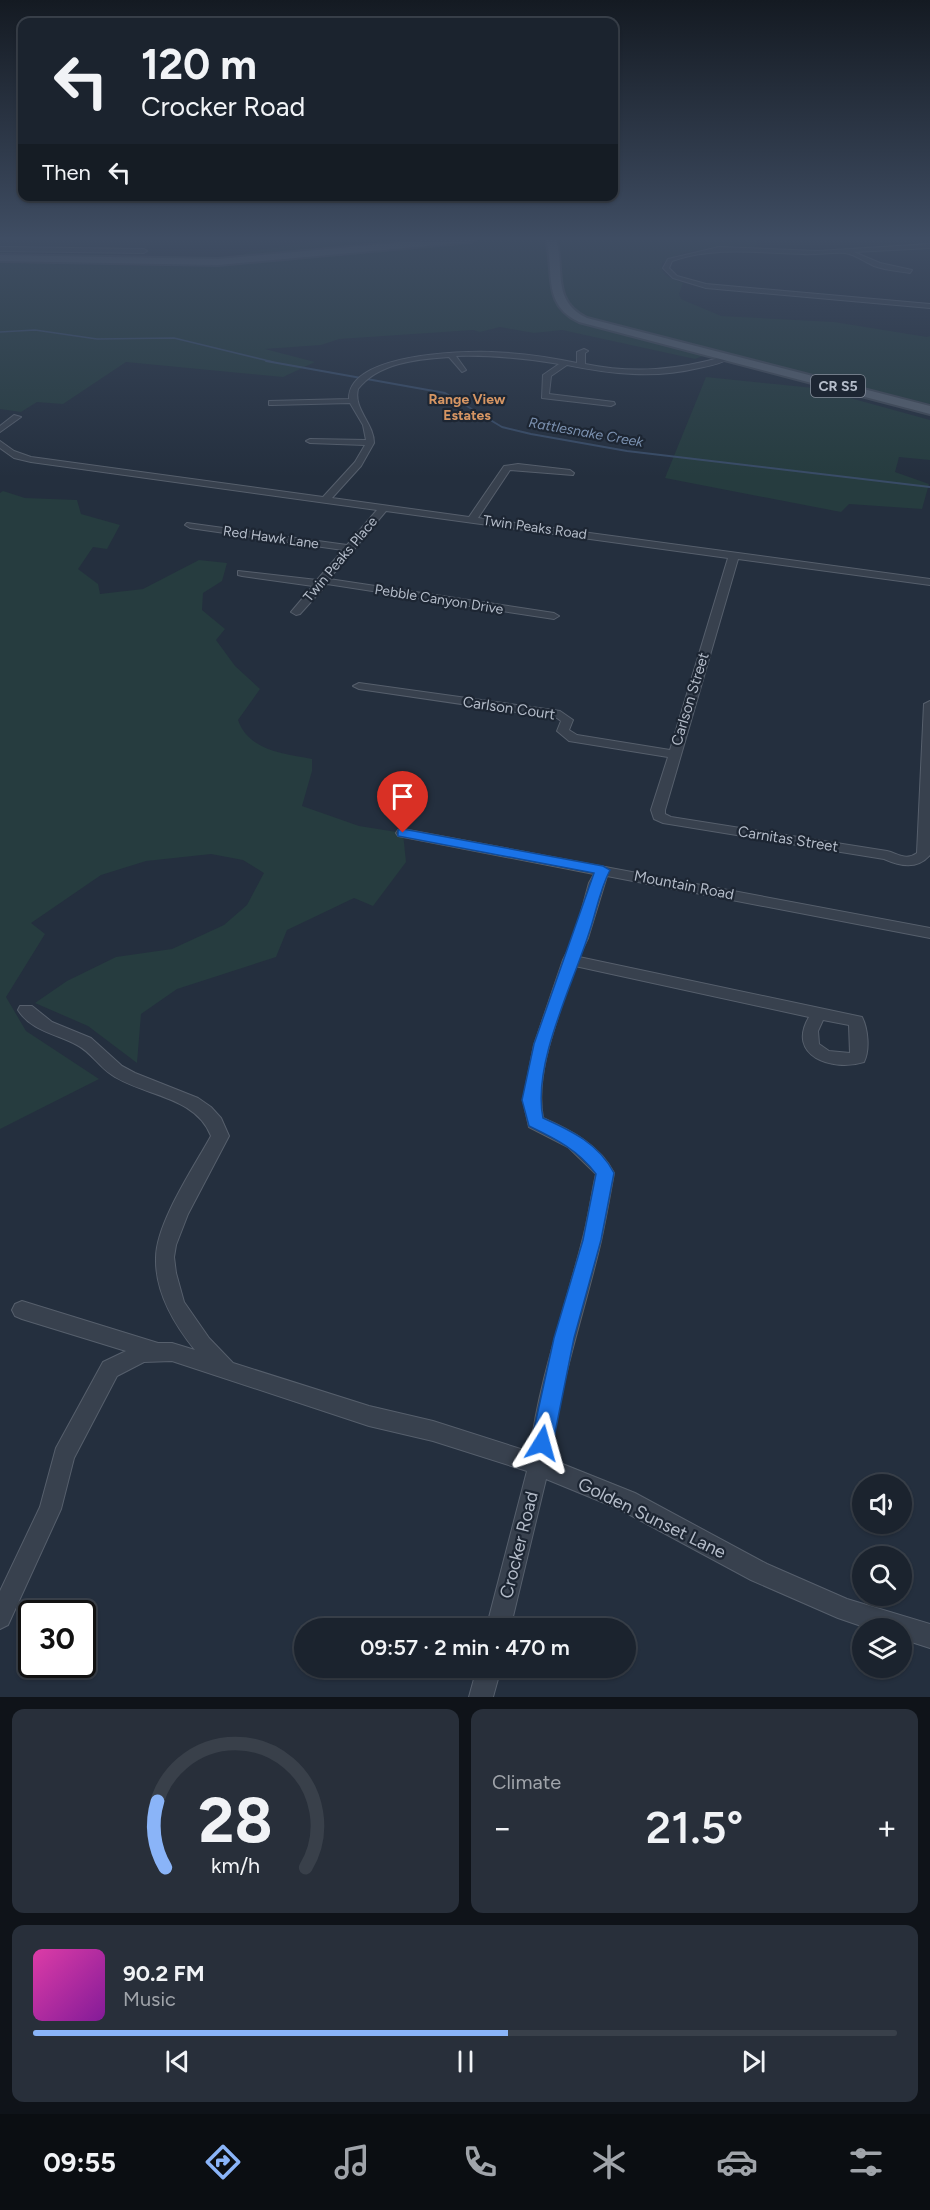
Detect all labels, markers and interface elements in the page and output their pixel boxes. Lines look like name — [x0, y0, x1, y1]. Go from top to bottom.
text: 120 m — [141, 39, 257, 90]
icon: left — [42, 42, 120, 120]
text: Crocker Road — [141, 90, 305, 123]
icon: left — [103, 156, 136, 189]
text: Then — [42, 159, 91, 186]
road number: CR S5 — [811, 375, 865, 397]
district label: Range View Estates — [429, 391, 506, 424]
water label: Rattlesnake Creek — [527, 414, 646, 451]
street label: Twin Peaks Road — [482, 512, 588, 543]
street label: Twin Peaks Place — [300, 513, 381, 605]
street label: Red Hawk Lane — [222, 522, 320, 553]
street label: Pebble Canyon Drive — [373, 581, 505, 618]
street label: Carlson Street — [667, 650, 713, 748]
street label: Carlson Court — [462, 693, 557, 723]
pin — [377, 771, 428, 833]
icon: arrive — [386, 780, 419, 813]
street label: Carnitas Street — [737, 822, 840, 856]
street label: Mountain Road — [632, 866, 736, 904]
position arrow — [510, 1411, 574, 1475]
street label: Golden Sunset Lane — [574, 1473, 730, 1563]
map controls — [852, 1474, 912, 1678]
button: sound — [852, 1474, 912, 1534]
street label: Crocker Road — [495, 1489, 543, 1601]
button: search — [852, 1546, 912, 1606]
speed limit sign: 30 — [18, 1600, 96, 1678]
button: layers — [852, 1618, 912, 1678]
text: 09:57 · 2 min · 470 m — [360, 1634, 570, 1661]
text: Climate — [492, 1770, 561, 1794]
text: 28 — [198, 1783, 273, 1858]
text: 21.5° — [646, 1800, 743, 1854]
text: − — [492, 1808, 513, 1847]
text: + — [876, 1808, 897, 1847]
text: km/h — [211, 1853, 260, 1878]
text: 90.2 FM — [123, 1960, 205, 1987]
text: Music — [123, 1987, 176, 2011]
icon: previous — [161, 2045, 194, 2078]
icon: pause — [449, 2045, 482, 2078]
icon: next — [737, 2045, 770, 2078]
icon: directions — [202, 2141, 244, 2183]
icon: music — [331, 2141, 373, 2183]
icon: phone — [459, 2141, 501, 2183]
icon: climate — [588, 2141, 630, 2183]
icon: car — [716, 2141, 758, 2183]
icon: filters — [845, 2141, 887, 2183]
text: 09:55 — [43, 2146, 116, 2179]

